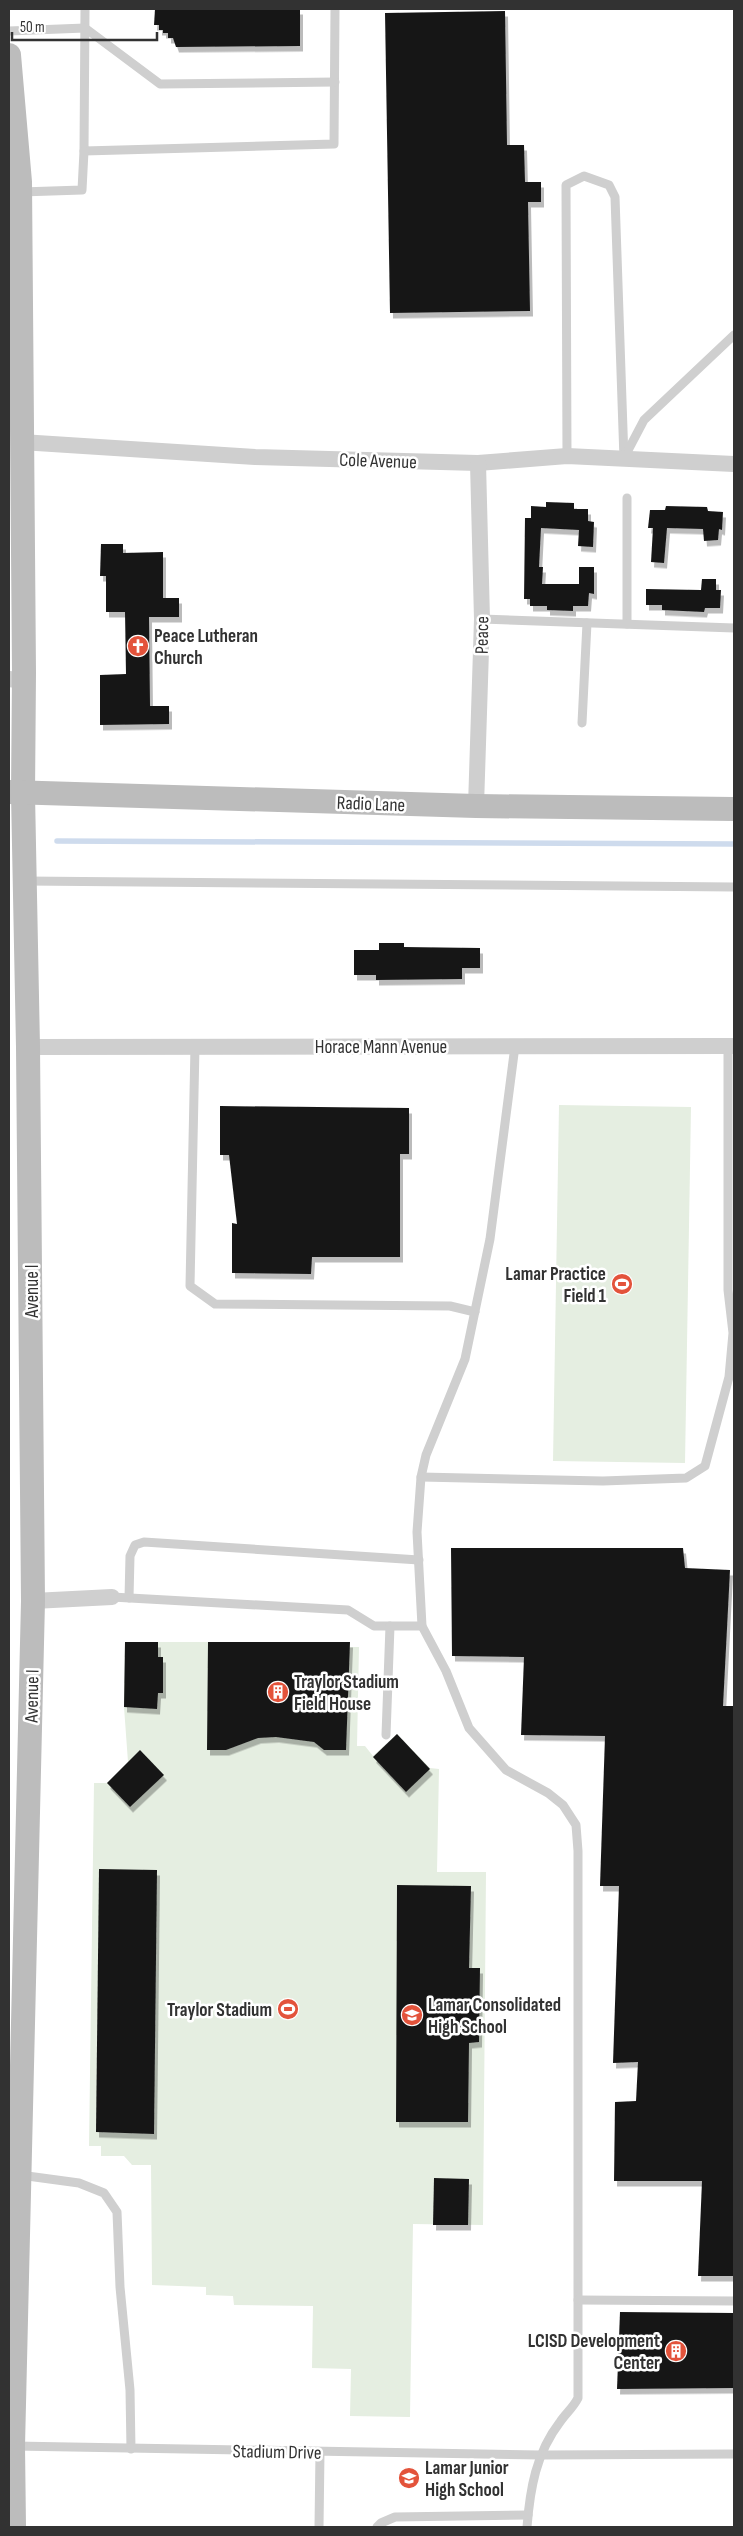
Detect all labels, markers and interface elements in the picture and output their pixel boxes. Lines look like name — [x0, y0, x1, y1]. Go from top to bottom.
scale bar — [12, 10, 158, 42]
text: 50 m — [20, 18, 45, 37]
street label: Cole Avenue — [339, 449, 417, 474]
street label: Peace — [471, 616, 494, 654]
place label: Peace Lutheran Church — [154, 625, 258, 670]
church icon: Peace Lutheran Church — [126, 634, 150, 658]
street label: Radio Lane — [336, 792, 405, 817]
street label: Horace Mann Avenue — [315, 1036, 447, 1059]
place label: Lamar Practice Field 1 — [505, 1263, 607, 1308]
street label: Avenue I — [21, 1264, 44, 1319]
sports icon: Lamar Practice Field 1 — [610, 1272, 634, 1296]
street label: Avenue I — [21, 1669, 44, 1724]
place label: Traylor Stadium Field House — [294, 1671, 399, 1716]
building icon: Traylor Stadium Field House — [266, 1680, 290, 1704]
place label: Lamar Consolidated High School — [428, 1994, 561, 2039]
sports icon: Traylor Stadium — [276, 1997, 300, 2021]
place label: Traylor Stadium — [167, 1999, 272, 2022]
school or university icon: Lamar Consolidated High School — [400, 2003, 424, 2027]
place label: LCISD Development Center — [528, 2330, 660, 2375]
building icon: LCISD Development Center — [664, 2339, 688, 2363]
street label: Stadium Drive — [232, 2440, 322, 2465]
place label: Lamar Junior High School — [425, 2457, 509, 2502]
school or university icon: Lamar Junior High School — [397, 2466, 421, 2490]

